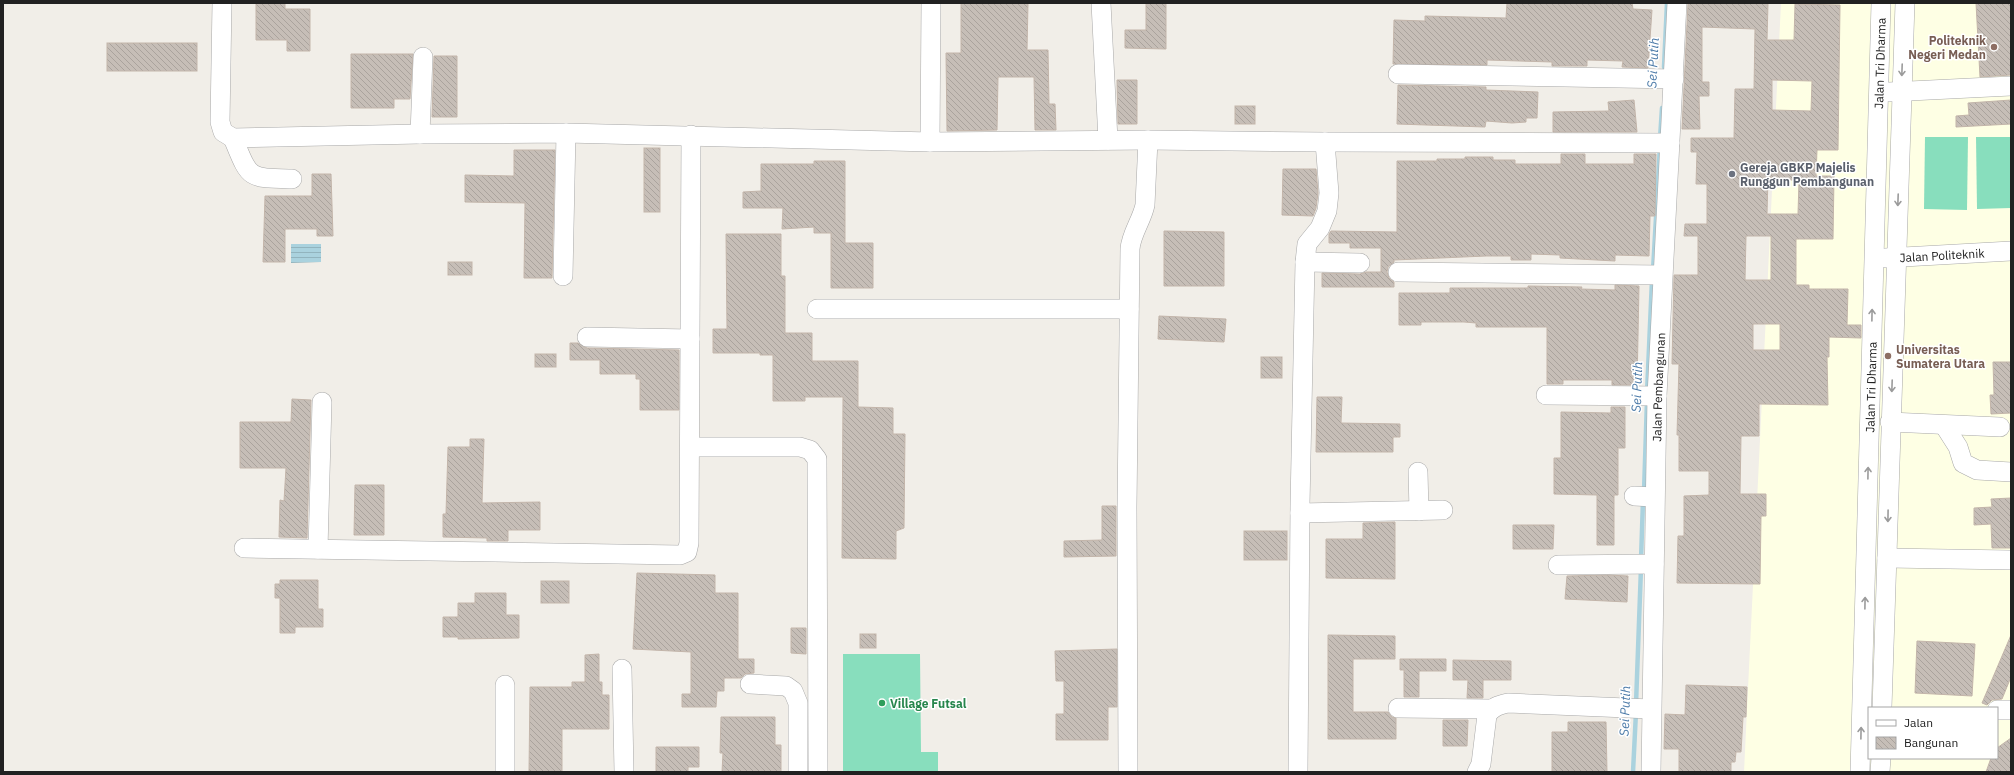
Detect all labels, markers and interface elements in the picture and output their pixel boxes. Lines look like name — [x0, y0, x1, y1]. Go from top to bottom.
street label: Jalan Tri Dharma — [1871, 17, 1888, 109]
place label: Politeknik Negeri Medan — [1908, 33, 1986, 62]
water label: Sei Putih — [1643, 37, 1663, 89]
marker: Politeknik Negeri Medan — [1989, 42, 1999, 52]
one-way arrow — [1899, 63, 1906, 76]
place label: Gereja GBKP Majelis Runggun Pembangunan — [1740, 160, 1874, 189]
marker: Gereja GBKP Majelis Runggun Pembangunan — [1727, 169, 1737, 179]
one-way arrow — [1894, 193, 1902, 206]
street label: Jalan Politeknik — [1899, 245, 1986, 265]
one-way arrow — [1868, 309, 1875, 322]
street label: Jalan Pembangunan — [1649, 332, 1668, 442]
street label: Jalan Tri Dharma — [1862, 341, 1879, 433]
place label: Universitas Sumatera Utara — [1896, 342, 1985, 371]
marker: Universitas Sumatera Utara — [1883, 351, 1893, 361]
water label: Sei Putih — [1628, 361, 1646, 413]
one-way arrow — [1888, 379, 1895, 392]
one-way arrow — [1864, 467, 1872, 480]
one-way arrow — [1884, 509, 1892, 522]
one-way arrow — [1861, 597, 1868, 610]
water label: Sei Putih — [1616, 685, 1634, 737]
place label: Village Futsal — [890, 696, 967, 711]
marker: Village Futsal — [877, 698, 887, 708]
legend — [1868, 707, 1998, 759]
text: Jalan — [1904, 715, 1933, 730]
one-way arrow — [1858, 727, 1865, 740]
text: Bangunan — [1904, 735, 1958, 750]

